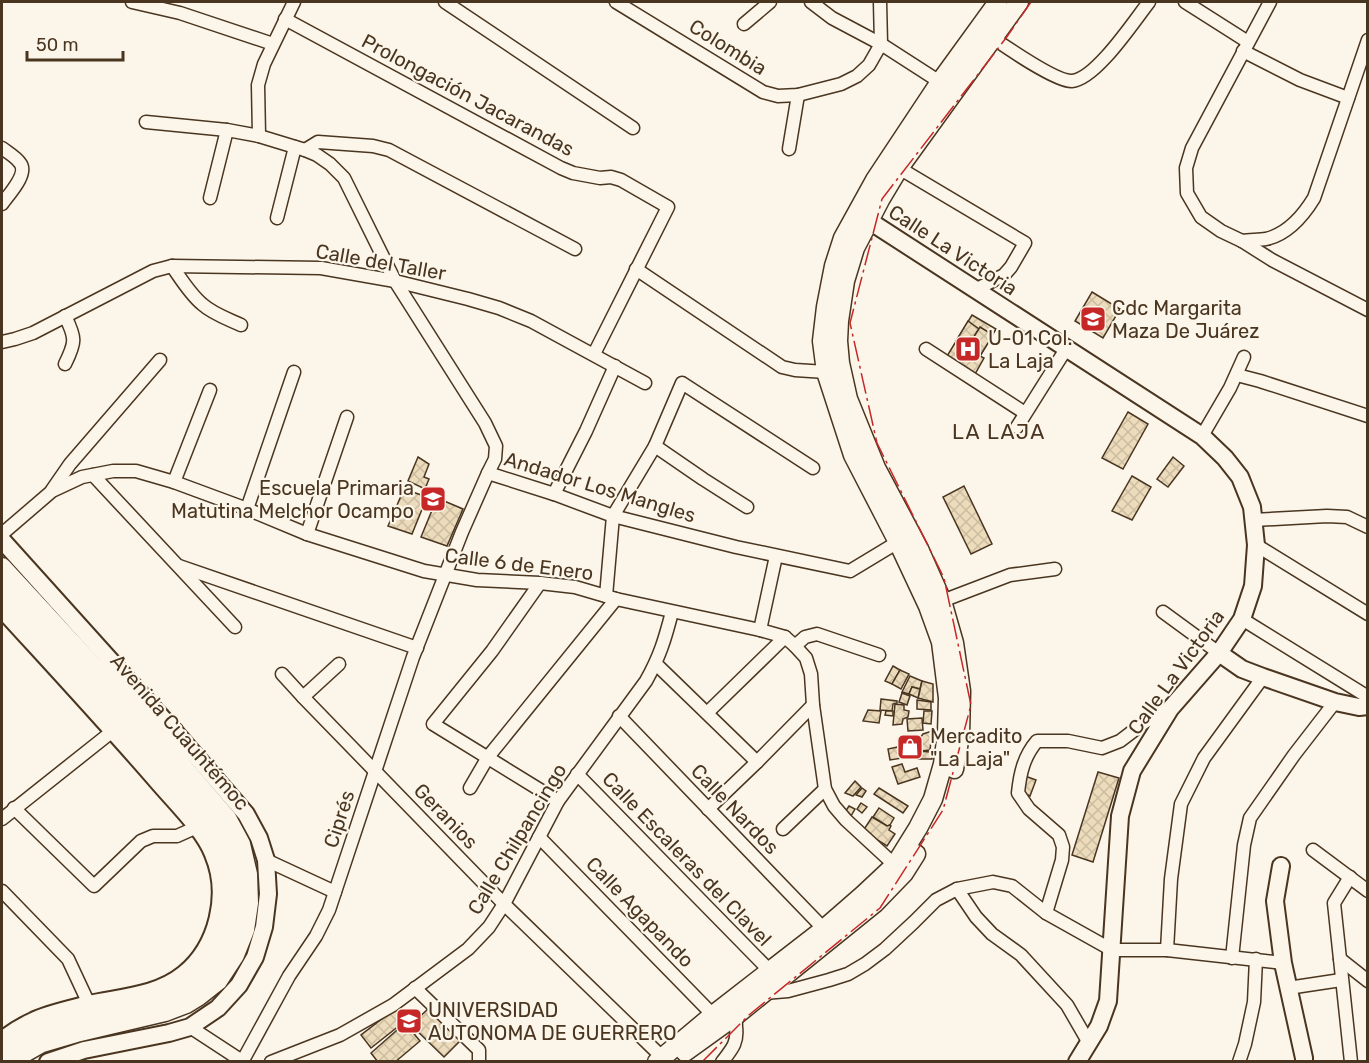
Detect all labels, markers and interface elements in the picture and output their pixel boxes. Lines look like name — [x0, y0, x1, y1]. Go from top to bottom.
street label: Colombia — [685, 14, 771, 80]
scale bar — [27, 24, 123, 62]
street label: Prolongación Jacarandas — [358, 29, 578, 161]
text: 50 m — [36, 34, 79, 56]
street label: Calle La Victoria — [884, 199, 1022, 301]
street label: Calle del Taller — [314, 239, 448, 285]
place label: Cdc Margarita Maza De Juárez — [1112, 296, 1259, 343]
school or university icon: Cdc Margarita Maza De Juárez — [1078, 304, 1108, 334]
place label: U-01 Col. La Laja — [988, 326, 1072, 373]
hospital icon: U-01 Col. La Laja — [953, 334, 983, 364]
district label: LA LAJA — [952, 419, 1046, 444]
street label: Andador Los Mangles — [501, 446, 699, 528]
place label: Escuela Primaria Matutina Melchor Ocampo — [171, 476, 414, 523]
school or university icon: Escuela Primaria Matutina Melchor Ocampo — [418, 484, 448, 514]
street label: Calle 6 de Enero — [443, 543, 595, 585]
street label: Calle La Victoria — [1123, 605, 1229, 739]
street label: Avenida Cuauhtémoc — [106, 649, 254, 815]
place label: Mercadito "La Laja" — [930, 724, 1023, 771]
shop icon: Mercadito "La Laja" — [895, 732, 925, 762]
street label: Calle Chilpancingo — [462, 759, 572, 919]
street label: Calle Nardos — [686, 759, 784, 859]
street label: Calle Escaleras del Clavel — [597, 767, 777, 951]
street label: Geranios — [409, 778, 483, 854]
street label: Ciprés — [318, 787, 360, 851]
street label: Calle Agapando — [581, 852, 699, 972]
place label: UNIVERSIDAD AUTONOMA DE GUERRERO — [428, 998, 677, 1045]
school or university icon: UNIVERSIDAD AUTONOMA DE GUERRERO — [394, 1006, 424, 1036]

